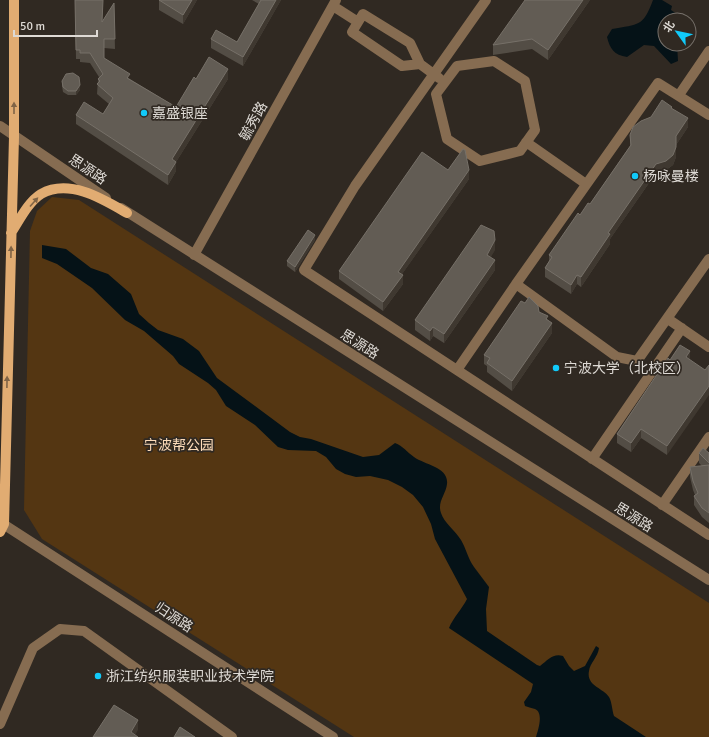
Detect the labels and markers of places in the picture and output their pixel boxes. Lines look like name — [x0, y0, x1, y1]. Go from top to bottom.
place label: 嘉盛银座 — [152, 105, 208, 122]
marker: 嘉盛银座 — [139, 108, 149, 118]
place label: 杨咏曼楼 — [643, 168, 699, 185]
marker: 杨咏曼楼 — [630, 171, 640, 181]
place label: 宁波大学（北校区） — [564, 360, 690, 377]
marker: 宁波大学（北校区） — [551, 363, 561, 373]
place label: 浙江纺织服装职业技术学院 — [106, 668, 274, 685]
marker: 浙江纺织服装职业技术学院 — [93, 671, 103, 681]

